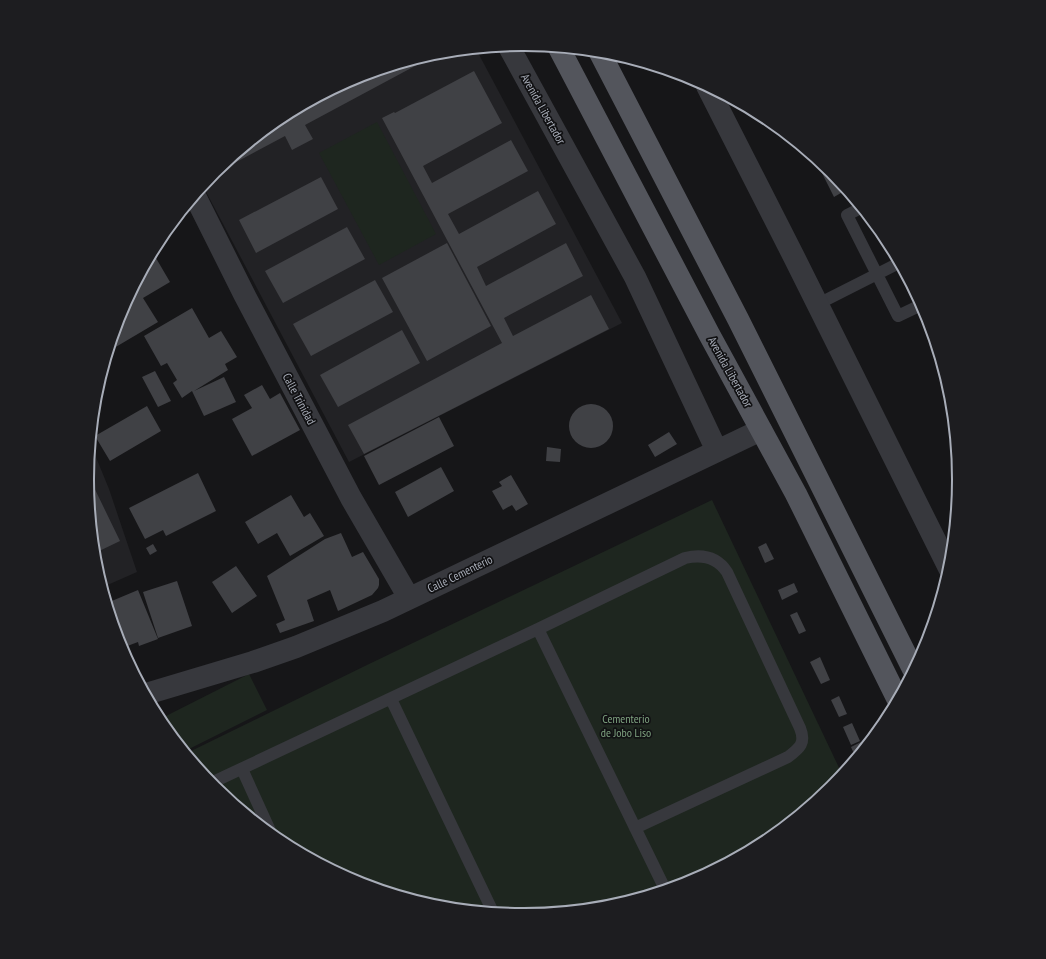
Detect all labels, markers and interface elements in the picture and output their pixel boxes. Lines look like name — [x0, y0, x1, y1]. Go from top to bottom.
street label: Avenida Libertador — [518, 71, 569, 147]
street label: Avenida Libertador — [705, 334, 756, 410]
street label: Calle Trinidad — [280, 370, 319, 427]
street label: Calle Cementerio — [425, 551, 495, 596]
park label: Cementerio de Jobo Liso — [601, 711, 651, 740]

